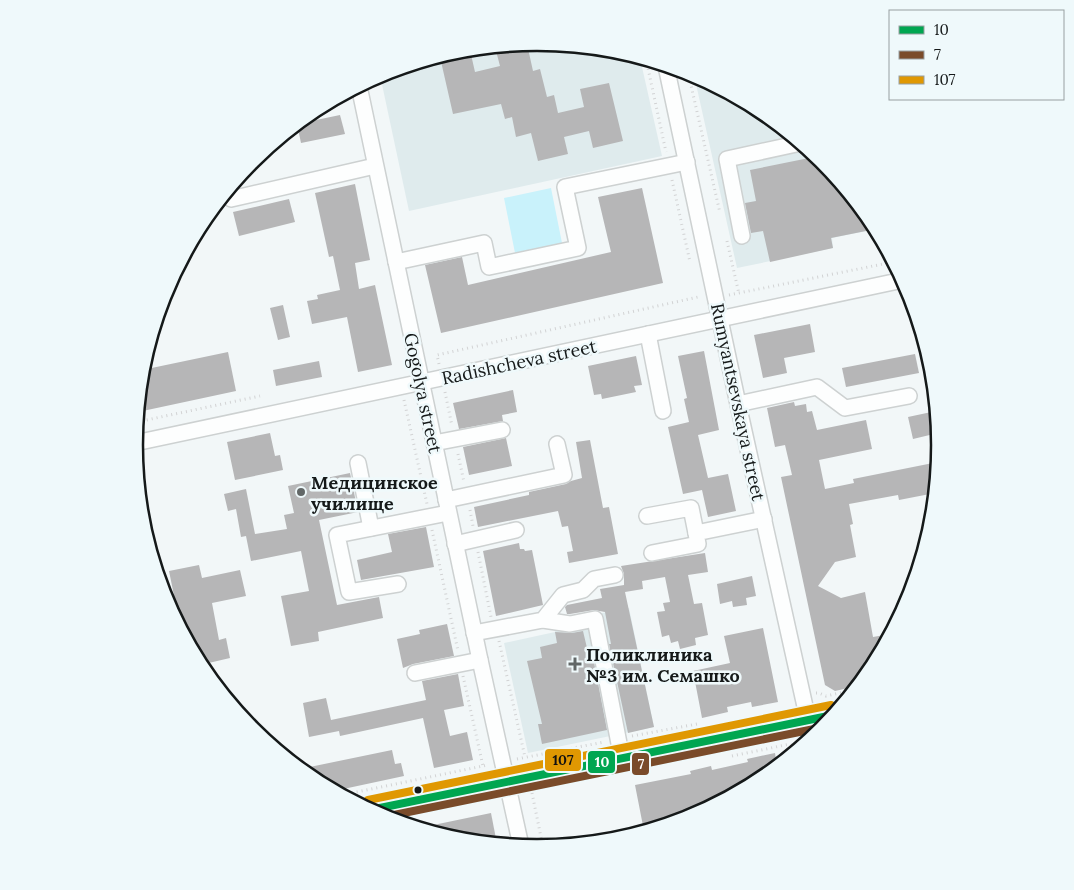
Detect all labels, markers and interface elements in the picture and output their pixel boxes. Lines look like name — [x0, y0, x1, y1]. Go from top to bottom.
legend — [889, 10, 1064, 100]
text: 10 — [934, 20, 949, 39]
text: 7 — [934, 45, 941, 64]
text: 107 — [934, 70, 955, 89]
street label: Rumyantsevskaya street — [706, 301, 770, 503]
street label: Gogolya street — [399, 331, 447, 455]
street label: Radishcheva street — [439, 334, 599, 390]
place label: Медицинское училище — [311, 471, 438, 515]
marker: Медицинское училище — [295, 486, 307, 498]
place label: Поликлиника №3 им. Семашко — [586, 643, 740, 687]
marker: Поликлиника №3 им. Семашко — [568, 657, 582, 671]
line badge: 107 — [544, 748, 582, 772]
line badge: 10 — [587, 750, 616, 774]
text: 107 — [552, 751, 574, 769]
line badge: 7 — [631, 752, 650, 776]
text: 10 — [595, 753, 609, 771]
text: 7 — [638, 755, 645, 773]
unlabelled marker — [413, 785, 423, 795]

